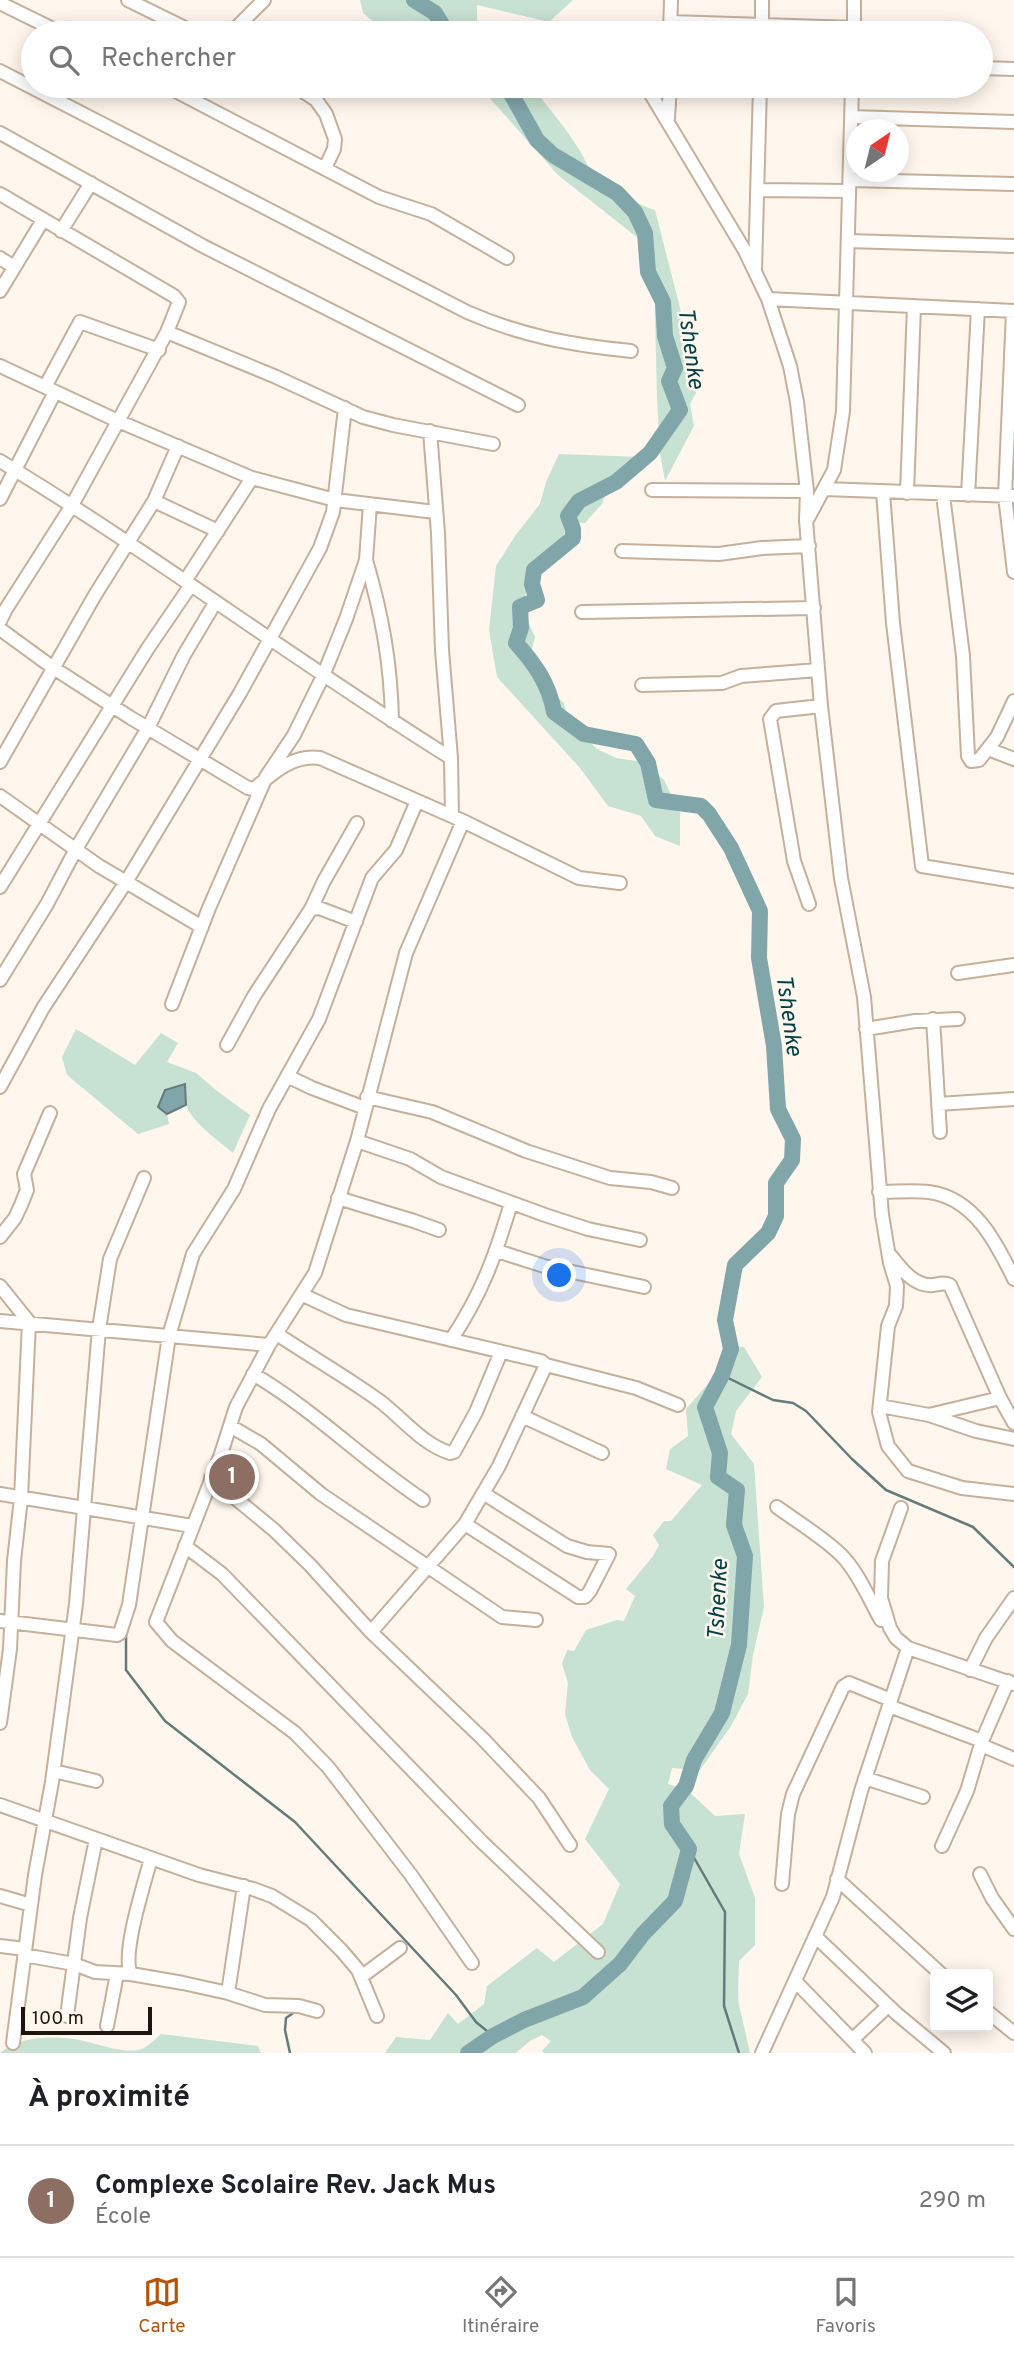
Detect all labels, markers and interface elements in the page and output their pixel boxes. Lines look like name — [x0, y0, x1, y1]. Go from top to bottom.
search box — [21, 21, 993, 98]
icon: search — [45, 41, 83, 79]
text: Rechercher — [101, 43, 236, 76]
north arrow — [846, 119, 909, 182]
water label: Tshenke — [669, 306, 710, 392]
water label: Tshenke — [767, 973, 808, 1059]
your location — [542, 1258, 576, 1292]
pin: 1 — [209, 1451, 255, 1503]
water label: Tshenke — [703, 1558, 736, 1642]
map controls — [930, 1969, 993, 2032]
button: layers — [930, 1969, 993, 2032]
scale bar — [21, 2004, 152, 2036]
text: 100 m — [32, 2007, 84, 2031]
text: À proximité — [28, 2080, 190, 2117]
text: Complexe Scolaire Rev. Jack Mus — [95, 2170, 496, 2203]
text: 1 — [46, 2187, 56, 2216]
text: 290 m — [919, 2187, 986, 2216]
text: École — [95, 2203, 151, 2232]
tab: Carte — [138, 2273, 186, 2339]
tab: Itinéraire — [462, 2273, 539, 2339]
tab: Favoris — [816, 2273, 876, 2339]

